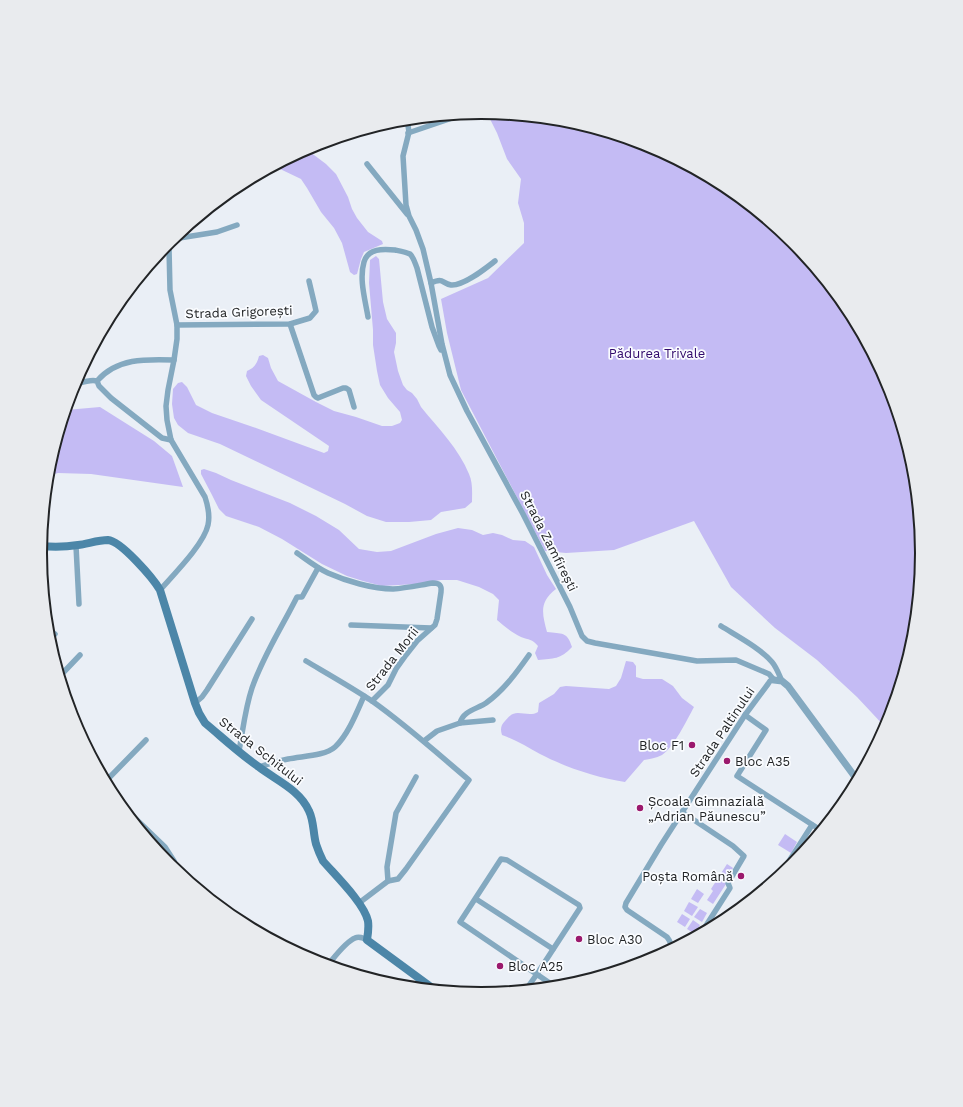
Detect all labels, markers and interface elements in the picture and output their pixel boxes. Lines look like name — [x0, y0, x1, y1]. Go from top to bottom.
street label: Strada Grigorești — [185, 303, 293, 322]
park label: Pădurea Trivale — [609, 346, 705, 361]
street label: Strada Zamfirești — [516, 488, 581, 594]
street label: Strada Morii — [362, 624, 422, 694]
street label: Strada Paltinului — [686, 684, 758, 780]
street label: Strada Schitului — [216, 714, 306, 788]
place label: Bloc F1 — [639, 738, 684, 753]
marker: Bloc F1 — [687, 740, 697, 750]
place label: Bloc A35 — [735, 754, 790, 769]
marker: Bloc A35 — [722, 756, 732, 766]
place label: Școala Gimnazială „Adrian Păunescu” — [648, 794, 766, 824]
marker: Școala Gimnazială „Adrian Păunescu” — [635, 803, 645, 813]
place label: Poșta Română — [642, 869, 734, 885]
marker: Poșta Română — [736, 871, 746, 881]
place label: Bloc A30 — [587, 932, 643, 947]
marker: Bloc A30 — [574, 934, 584, 944]
place label: Bloc A25 — [508, 959, 563, 974]
marker: Bloc A25 — [495, 961, 505, 971]

